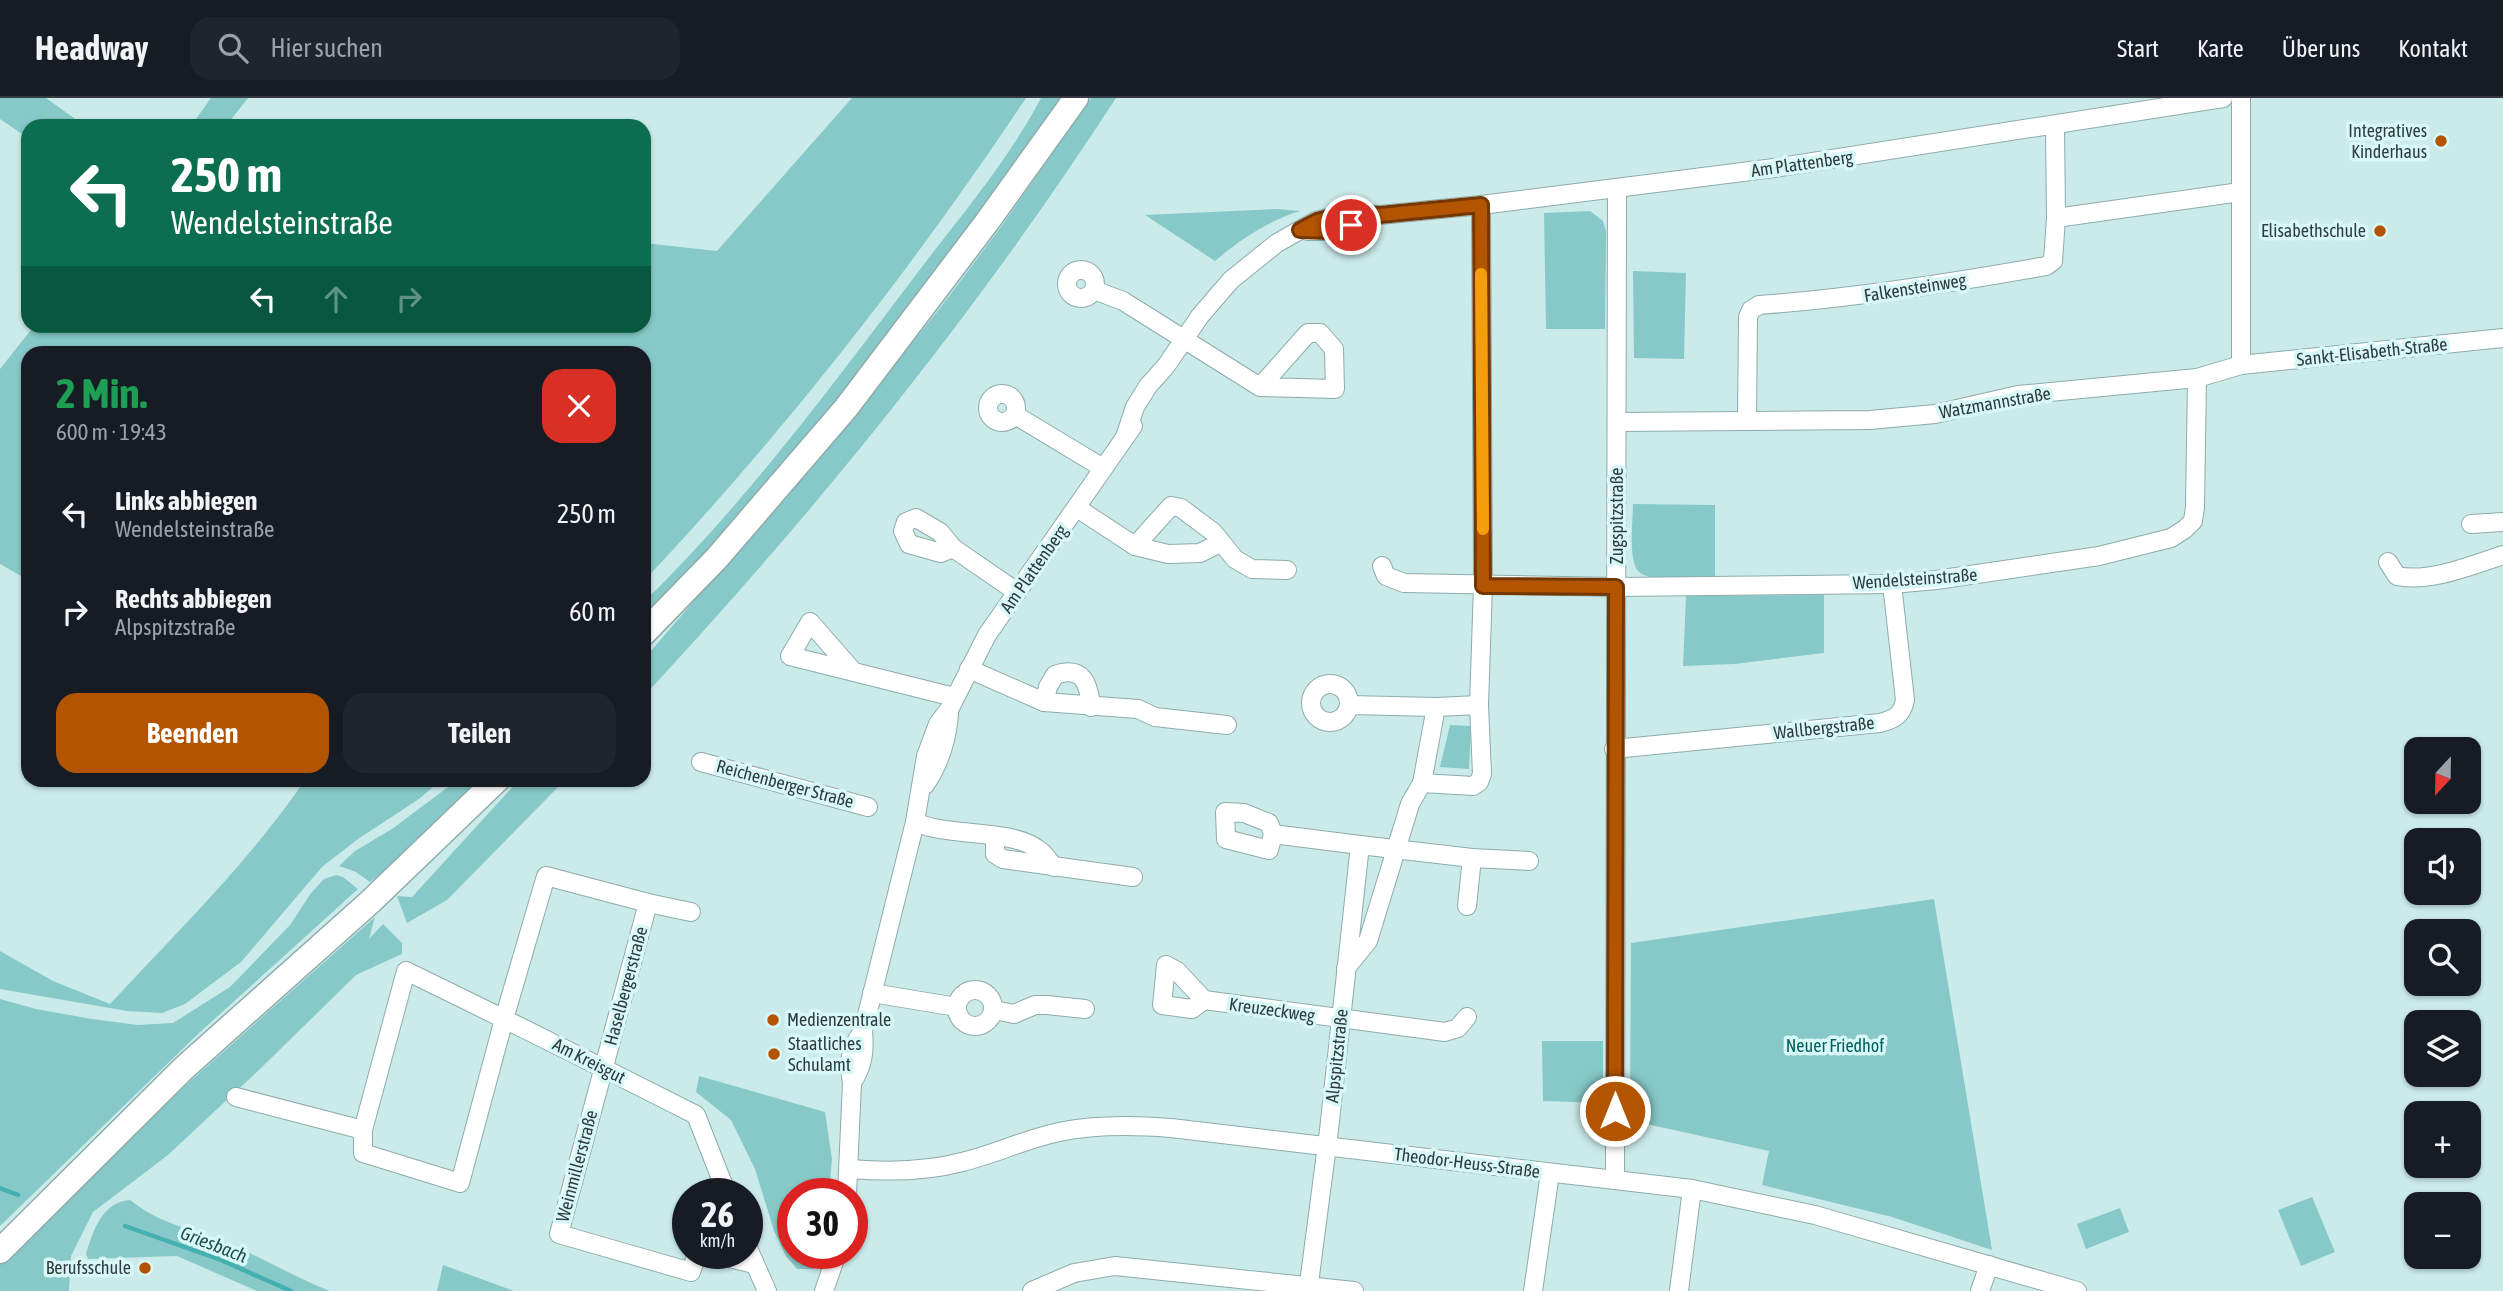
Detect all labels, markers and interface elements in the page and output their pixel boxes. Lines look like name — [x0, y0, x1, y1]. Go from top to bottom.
search box — [190, 17, 680, 80]
text: Headway — [35, 29, 148, 67]
icon: search — [214, 29, 252, 67]
text: Hier suchen — [270, 33, 383, 63]
text: Start — [2117, 35, 2159, 62]
text: Karte — [2197, 35, 2244, 62]
text: Über uns — [2282, 35, 2360, 62]
text: Kontakt — [2398, 35, 2468, 62]
place label: Integratives Kinderhaus — [2348, 120, 2427, 162]
marker: Integratives Kinderhaus — [2433, 133, 2449, 149]
text: 250 m — [171, 146, 282, 202]
street label: Am Plattenberg — [1750, 146, 1854, 181]
icon: left — [56, 147, 147, 238]
pin — [1321, 195, 1381, 255]
text: Wendelsteinstraße — [171, 204, 393, 241]
icon: arrive — [1332, 206, 1370, 244]
place label: Elisabethschule — [2261, 220, 2366, 241]
marker: Elisabethschule — [2372, 223, 2388, 239]
street label: Falkensteinweg — [1862, 269, 1968, 306]
icon: left — [244, 280, 282, 318]
icon: ahead — [317, 280, 355, 318]
icon: right — [390, 280, 428, 318]
street label: Sankt-Elisabeth-Straße — [2296, 333, 2448, 370]
text: 2 Min. — [56, 369, 147, 417]
button: close — [542, 369, 616, 443]
street label: Watzmannstraße — [1938, 382, 2052, 423]
text: 600 m · 19:43 — [56, 419, 167, 445]
street label: Zugspitzstraße — [1606, 468, 1627, 564]
text: Links abbiegen — [115, 486, 257, 516]
icon: left — [56, 495, 94, 533]
text: 250 m — [557, 499, 616, 529]
text: Wendelsteinstraße — [115, 516, 274, 542]
street label: Am Plattenberg — [996, 520, 1072, 617]
street label: Wendelsteinstraße — [1852, 564, 1978, 593]
text: Rechts abbiegen — [115, 584, 272, 614]
icon: right — [56, 593, 94, 631]
text: 60 m — [569, 597, 616, 627]
text: Alpspitzstraße — [115, 614, 236, 640]
button: Beenden — [56, 693, 329, 773]
button: Teilen — [343, 693, 616, 773]
street label: Wallbergstraße — [1773, 712, 1875, 743]
north arrow — [2404, 737, 2482, 814]
map controls — [2404, 737, 2481, 1269]
street label: Reichenberger Straße — [714, 755, 856, 812]
button: sound — [2404, 828, 2481, 905]
button: search — [2404, 919, 2481, 996]
street label: Haselbergerstraße — [600, 924, 651, 1047]
street label: Kreuzeckweg — [1228, 993, 1317, 1026]
street label: Alpspitzstraße — [1321, 1008, 1352, 1104]
place label: Medienzentrale — [787, 1009, 891, 1030]
button: layers — [2404, 1010, 2481, 1087]
marker: Medienzentrale — [765, 1012, 781, 1028]
street label: Am Kreisgut — [549, 1033, 629, 1088]
place label: Staatliches Schulamt — [788, 1033, 862, 1075]
park label: Neuer Friedhof — [1786, 1035, 1884, 1056]
marker: Staatliches Schulamt — [766, 1046, 782, 1062]
position arrow — [1578, 1074, 1652, 1148]
button: + — [2404, 1101, 2481, 1178]
street label: Weinmillerstraße — [551, 1108, 602, 1224]
street label: Theodor-Heuss-Straße — [1393, 1143, 1541, 1182]
speed limit sign: 30 — [777, 1178, 868, 1269]
button: − — [2404, 1192, 2481, 1269]
text: 26 — [701, 1194, 734, 1234]
water label: Griesbach — [178, 1221, 250, 1267]
text: km/h — [700, 1230, 735, 1251]
place label: Berufsschule — [46, 1257, 131, 1278]
marker: Berufsschule — [137, 1260, 153, 1276]

